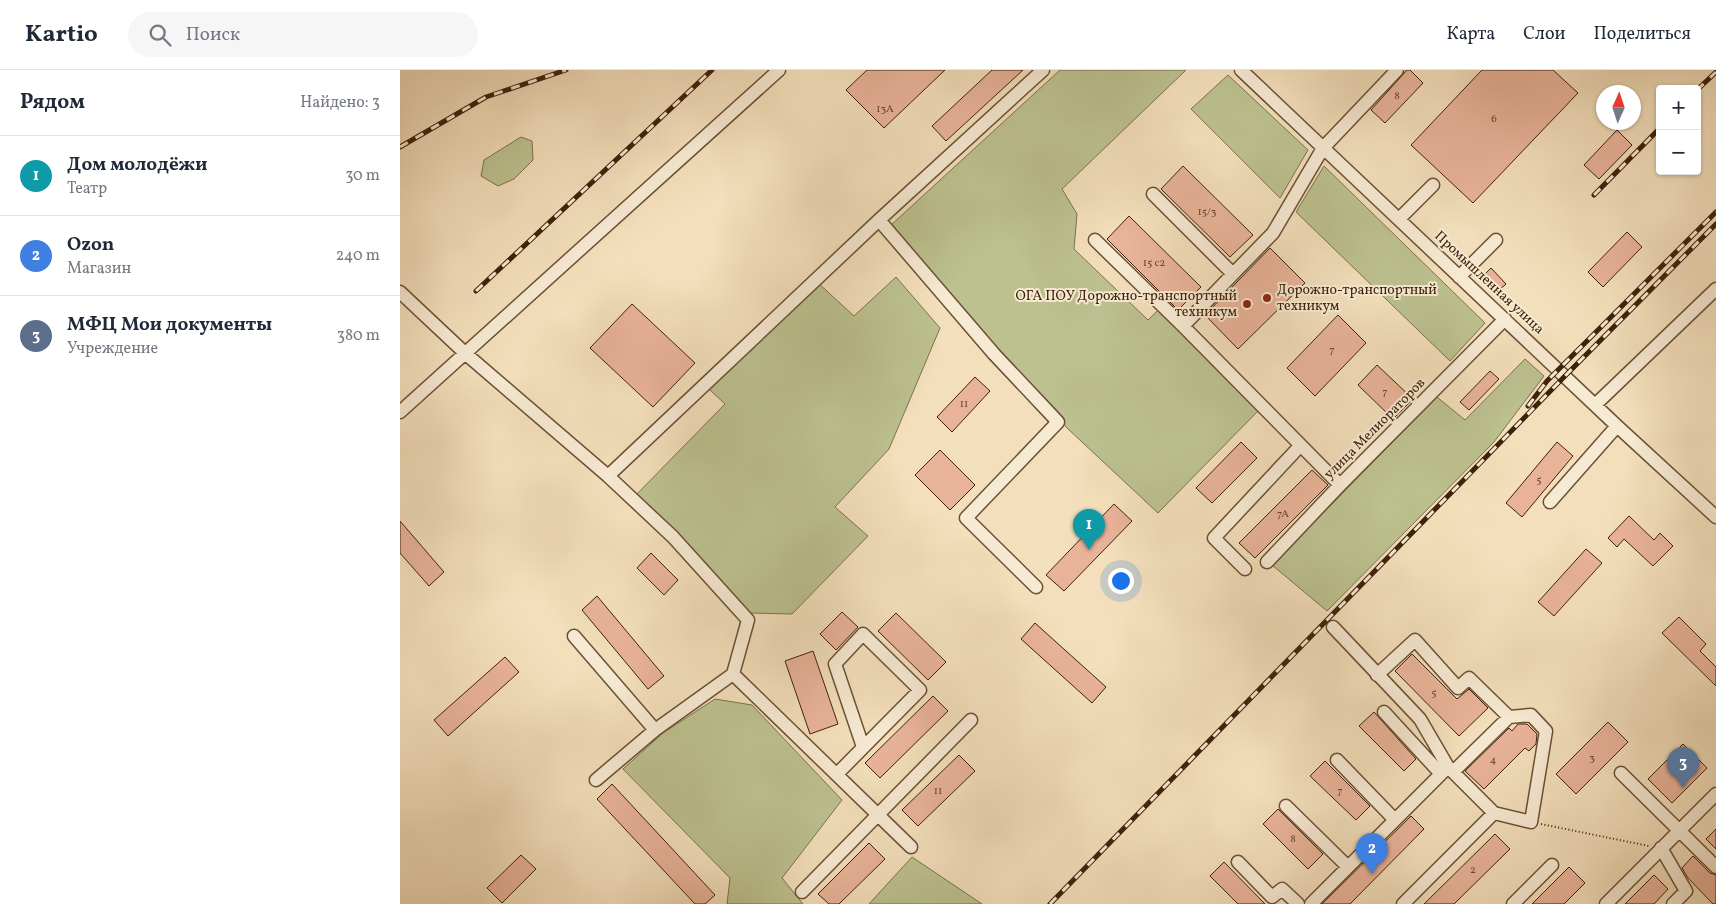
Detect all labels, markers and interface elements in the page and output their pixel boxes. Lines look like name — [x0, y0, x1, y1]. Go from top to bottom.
search box — [128, 12, 478, 57]
text: Kartio — [25, 18, 98, 52]
icon: search — [146, 21, 174, 49]
text: Поиск — [186, 22, 240, 48]
text: Карта — [1447, 22, 1495, 47]
text: Слои — [1523, 22, 1565, 47]
text: Поделиться — [1593, 22, 1691, 47]
north arrow — [1596, 85, 1641, 130]
map controls — [1656, 85, 1701, 175]
button: + — [1656, 85, 1701, 130]
text: Рядом — [20, 88, 85, 117]
house number: 8 — [1394, 89, 1400, 104]
text: Найдено: 3 — [300, 92, 380, 114]
house number: 13А — [876, 102, 894, 117]
house number: 6 — [1491, 112, 1497, 127]
button: − — [1656, 130, 1701, 175]
text: Дом молодёжи — [67, 152, 208, 178]
text: 1 — [33, 165, 39, 187]
text: 30 m — [345, 165, 380, 187]
text: Театр — [67, 178, 107, 200]
house number: 15/3 — [1198, 205, 1217, 220]
street label: Промышленная улица — [1430, 227, 1548, 339]
text: Ozon — [67, 232, 114, 258]
text: 2 — [32, 245, 40, 267]
text: 240 m — [336, 245, 380, 267]
house number: 15 с2 — [1143, 256, 1165, 271]
text: Магазин — [67, 258, 131, 280]
place label: Дорожно-транспортный техникум — [1277, 281, 1437, 316]
place label: ОГА ПОУ Дорожно-транспортный техникум — [1015, 287, 1237, 322]
marker: Дорожно-транспортный техникум — [1261, 292, 1273, 304]
marker: ОГА ПОУ Дорожно-транспортный техникум — [1241, 298, 1253, 310]
text: МФЦ Мои документы — [67, 312, 272, 338]
text: 3 — [32, 325, 40, 347]
text: 380 m — [337, 325, 380, 347]
text: Учреждение — [67, 338, 158, 360]
house number: 7 — [1329, 343, 1335, 358]
street label: улица Мелиораторов — [1320, 374, 1430, 484]
house number: 7 — [1382, 385, 1388, 400]
house number: 11 — [960, 397, 968, 412]
house number: 5 — [1536, 473, 1542, 488]
house number: 7А — [1277, 507, 1289, 522]
pin: 1 — [1073, 509, 1105, 550]
your location — [1108, 568, 1134, 594]
house number: 5 — [1431, 686, 1437, 701]
pin: 3 — [1667, 747, 1699, 788]
house number: 3 — [1589, 751, 1595, 766]
house number: 4 — [1490, 753, 1497, 768]
house number: 11 — [934, 784, 942, 799]
house number: 7 — [1337, 784, 1343, 799]
house number: 8 — [1290, 832, 1296, 847]
pin: 2 — [1356, 833, 1388, 874]
house number: 2 — [1470, 863, 1476, 878]

